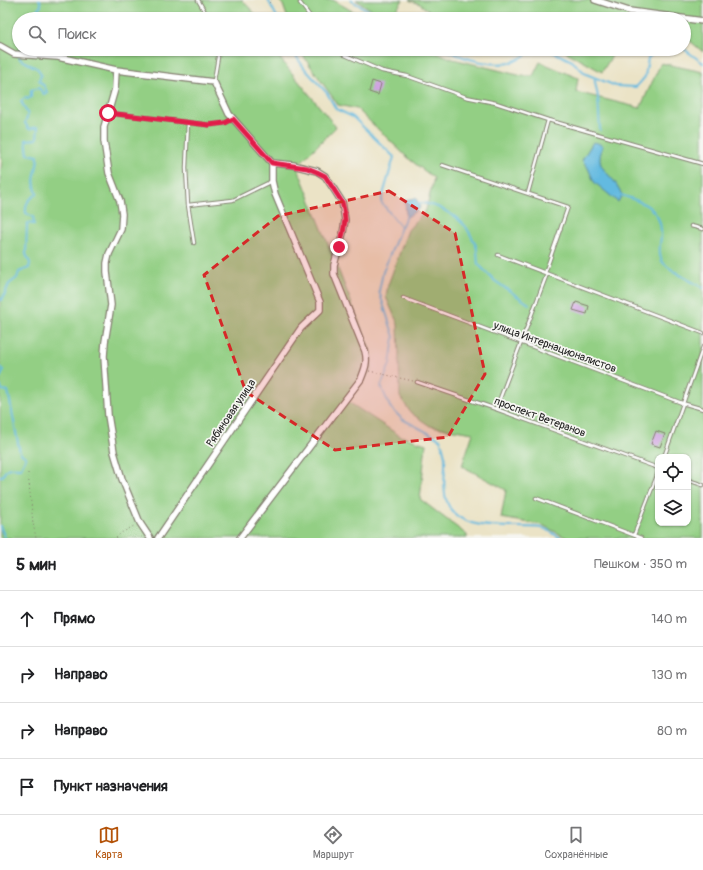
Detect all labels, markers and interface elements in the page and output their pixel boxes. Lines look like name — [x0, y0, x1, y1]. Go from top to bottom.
search box — [12, 12, 691, 56]
icon: search — [26, 23, 48, 45]
text: Поиск — [58, 25, 97, 44]
route start — [99, 104, 117, 122]
route end — [330, 238, 348, 256]
street label: улица Интернационалистов — [491, 318, 618, 375]
street label: Рябиновая улица — [204, 377, 258, 449]
street label: проспект Ветеранов — [492, 394, 588, 440]
map controls — [655, 454, 691, 526]
button: locate — [655, 454, 691, 490]
button: layers — [655, 490, 691, 526]
text: 5 мин — [16, 554, 56, 575]
text: Пешком · 350 m — [594, 556, 687, 572]
icon: ahead — [16, 608, 38, 630]
text: Прямо — [54, 609, 95, 628]
text: 140 m — [651, 611, 687, 627]
icon: right — [16, 664, 38, 686]
text: Направо — [54, 665, 108, 684]
text: 130 m — [651, 667, 687, 683]
icon: right — [16, 720, 38, 742]
text: Направо — [54, 721, 108, 740]
text: 80 m — [657, 723, 687, 739]
icon: arrive — [16, 776, 38, 798]
text: Пункт назначения — [54, 777, 168, 796]
tab: Карта — [95, 824, 122, 861]
tab: Маршрут — [313, 824, 354, 861]
tab: Сохранённые — [544, 824, 608, 861]

